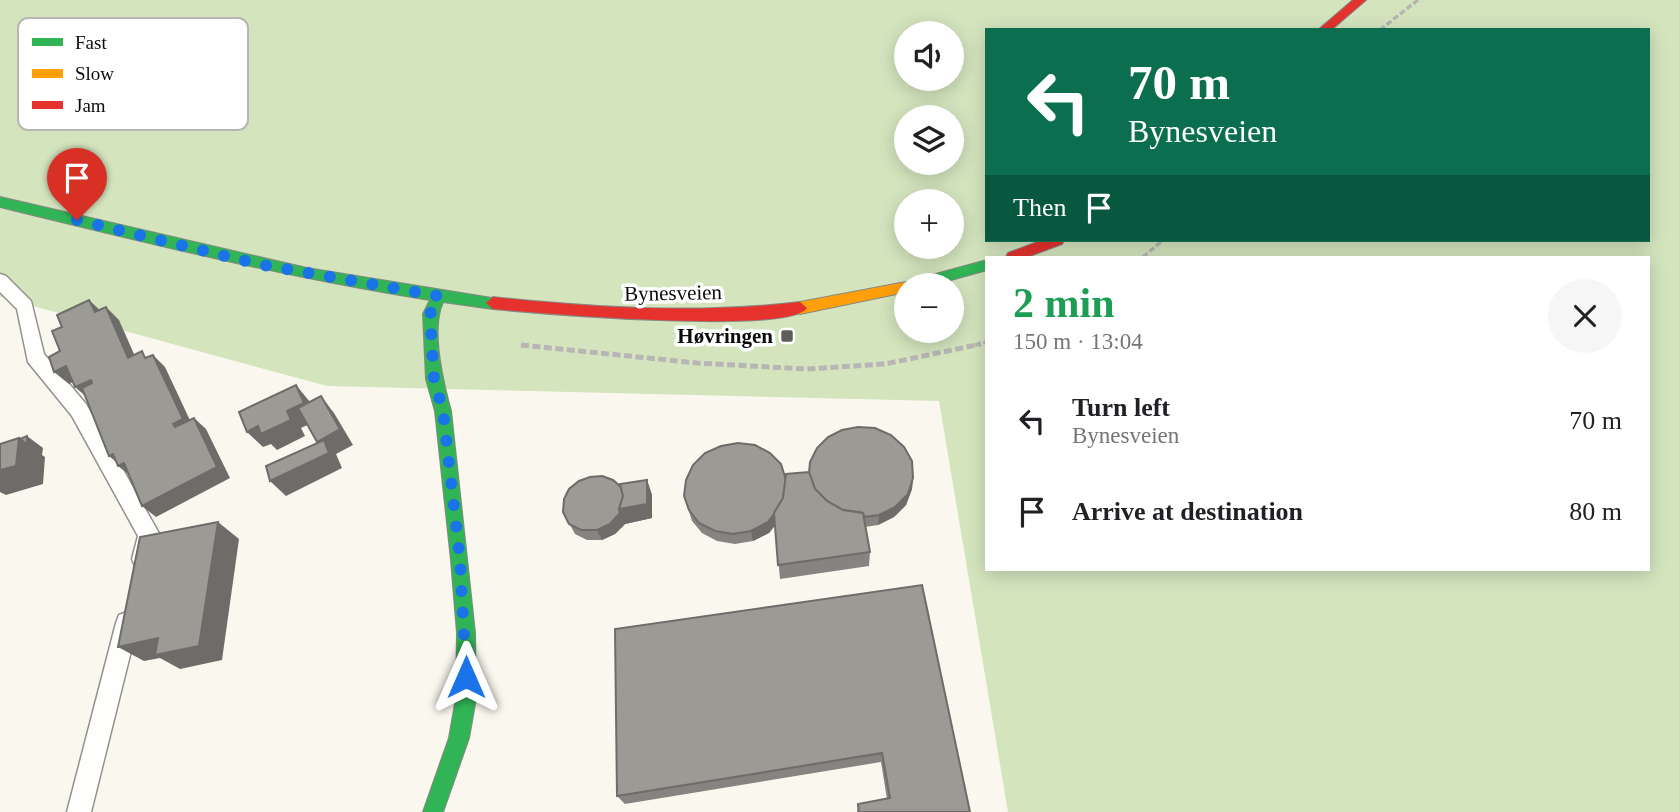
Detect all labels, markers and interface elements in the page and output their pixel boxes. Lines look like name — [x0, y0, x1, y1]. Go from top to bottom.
legend — [18, 18, 248, 130]
map controls — [894, 21, 964, 343]
button: sound — [894, 21, 964, 91]
text: Fast — [75, 32, 107, 53]
text: 70 m — [1128, 55, 1230, 110]
icon: left — [1013, 56, 1104, 147]
text: Slow — [75, 63, 114, 84]
text: Jam — [75, 95, 106, 116]
button: layers — [894, 105, 964, 175]
text: Bynesveien — [1128, 113, 1277, 149]
pin — [47, 148, 107, 220]
icon: arrive — [58, 159, 96, 197]
button: + — [894, 189, 964, 259]
icon: arrive — [1080, 189, 1118, 227]
text: Then — [1013, 193, 1066, 222]
button: − — [894, 273, 964, 343]
button: close — [1548, 279, 1622, 353]
street label: Bynesveien — [624, 280, 723, 306]
text: 2 min — [1013, 280, 1115, 326]
place label: Høvringen — [677, 324, 773, 348]
marker: Høvringen — [779, 328, 795, 344]
text: 150 m · 13:04 — [1013, 329, 1143, 354]
text: Turn left — [1072, 393, 1170, 422]
icon: left — [1013, 402, 1051, 440]
text: 70 m — [1569, 406, 1622, 435]
text: Bynesveien — [1072, 423, 1179, 448]
icon: arrive — [1013, 493, 1051, 531]
text: Arrive at destination — [1072, 497, 1303, 526]
text: 80 m — [1569, 497, 1622, 526]
position arrow — [429, 640, 503, 714]

